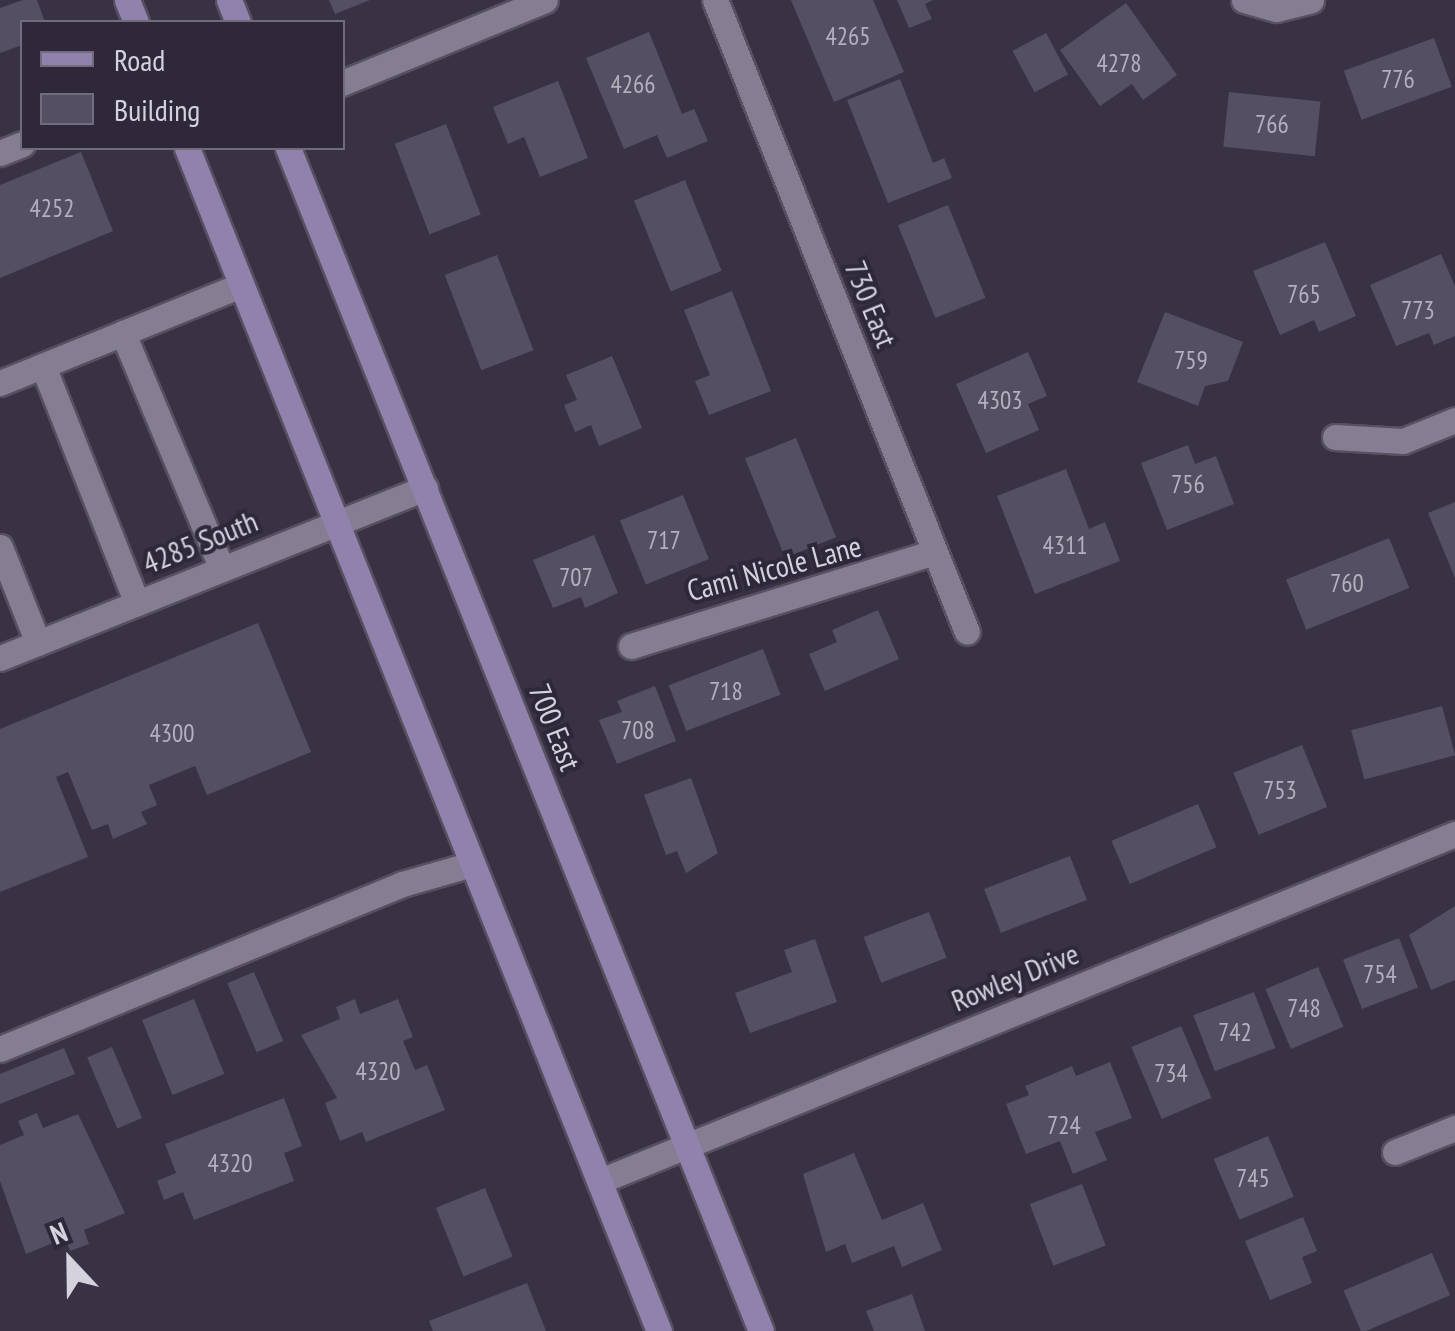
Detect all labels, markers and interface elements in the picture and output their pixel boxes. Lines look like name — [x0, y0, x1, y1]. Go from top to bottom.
legend — [20, 20, 345, 150]
house number: 4265 — [826, 21, 870, 51]
text: Road — [114, 40, 165, 79]
house number: 4278 — [1097, 48, 1141, 78]
house number: 776 — [1381, 64, 1415, 94]
house number: 4266 — [611, 69, 655, 99]
text: Building — [114, 90, 200, 129]
house number: 766 — [1255, 109, 1289, 139]
house number: 4252 — [30, 193, 74, 223]
street label: 730 East — [837, 255, 905, 353]
house number: 765 — [1287, 279, 1321, 309]
house number: 773 — [1401, 295, 1435, 325]
house number: 759 — [1174, 345, 1208, 375]
house number: 4303 — [978, 385, 1022, 415]
house number: 756 — [1171, 469, 1205, 499]
street label: 4285 South — [137, 503, 263, 581]
house number: 717 — [647, 525, 681, 555]
street label: Cami Nicole Lane — [683, 527, 865, 609]
house number: 4311 — [1043, 530, 1087, 560]
house number: 707 — [559, 562, 593, 592]
house number: 760 — [1330, 568, 1364, 598]
house number: 718 — [709, 676, 743, 706]
street label: 700 East — [521, 678, 589, 776]
house number: 708 — [621, 715, 655, 745]
house number: 4300 — [150, 718, 194, 748]
house number: 753 — [1263, 775, 1297, 805]
street label: Rowley Drive — [946, 935, 1084, 1019]
house number: 754 — [1363, 959, 1397, 989]
house number: 748 — [1287, 993, 1321, 1023]
house number: 742 — [1218, 1017, 1252, 1047]
house number: 4320 — [356, 1056, 400, 1086]
house number: 734 — [1154, 1058, 1188, 1088]
house number: 724 — [1047, 1110, 1081, 1140]
house number: 4320 — [208, 1148, 252, 1178]
house number: 745 — [1236, 1163, 1270, 1193]
north arrow — [20, 1211, 120, 1311]
text: N — [45, 1213, 73, 1253]

